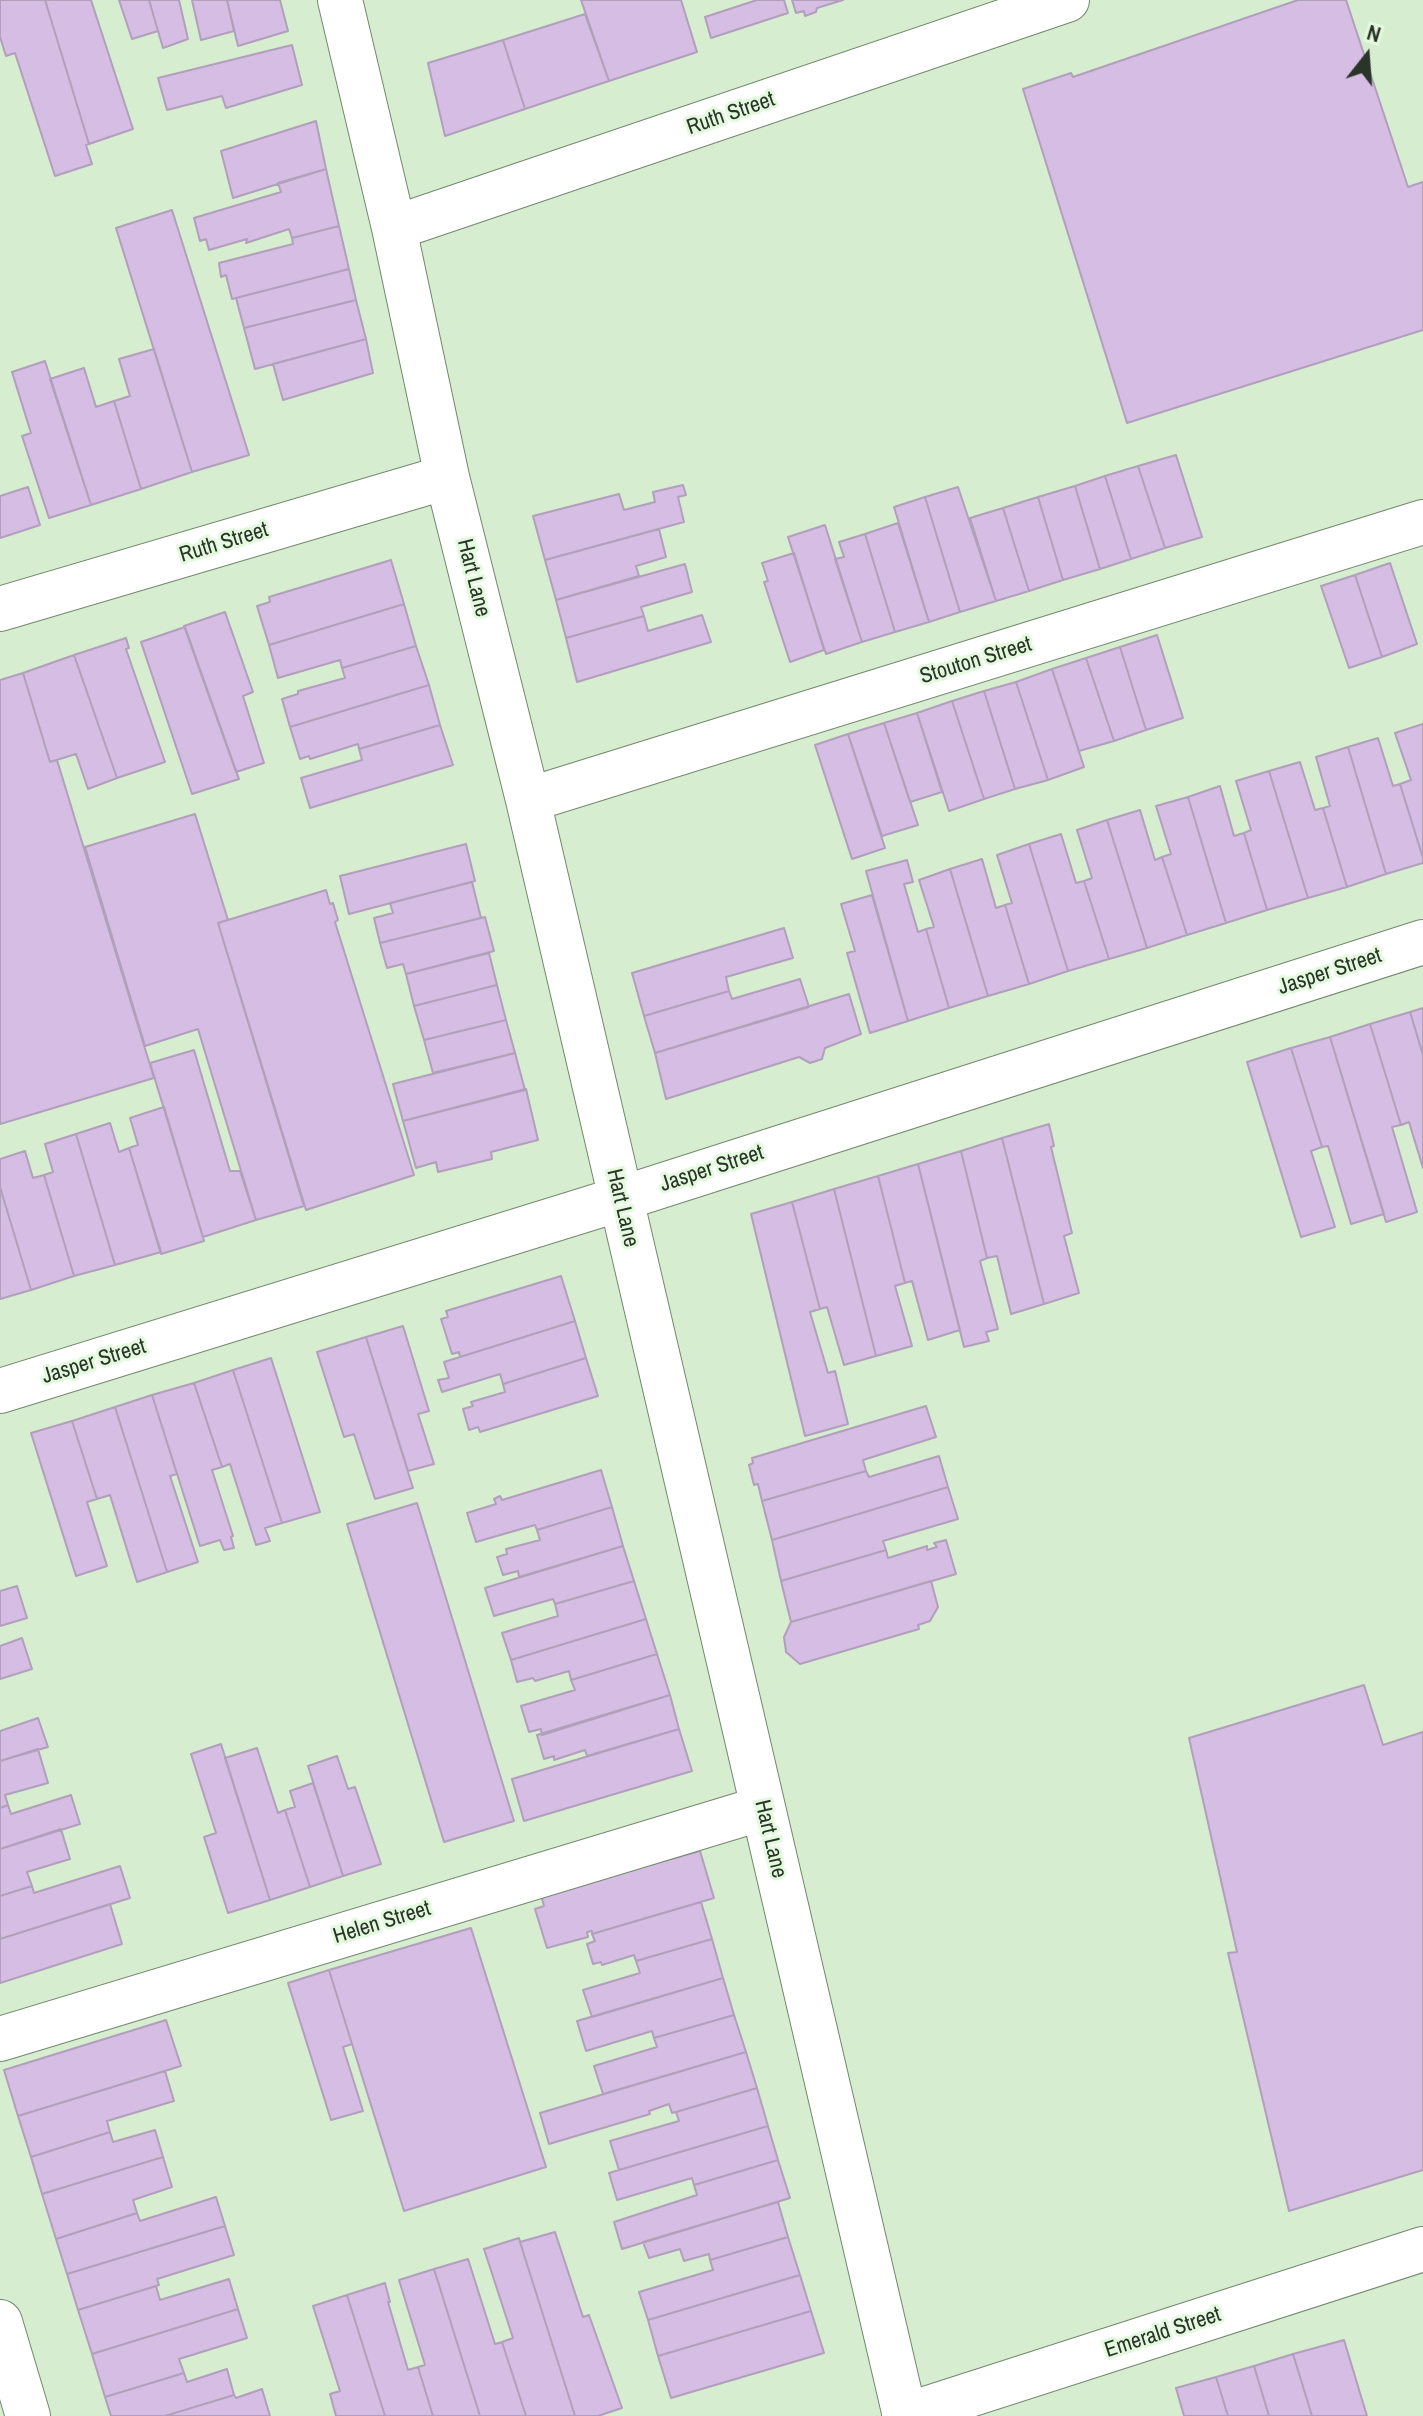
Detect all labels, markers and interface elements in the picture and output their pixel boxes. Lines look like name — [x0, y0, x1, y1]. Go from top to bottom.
north arrow — [1327, 16, 1407, 96]
text: N — [1363, 17, 1385, 49]
street label: Ruth Street — [684, 87, 778, 141]
street label: Ruth Street — [177, 517, 271, 569]
street label: Hart Lane — [451, 536, 495, 620]
street label: Stouton Street — [917, 632, 1035, 690]
street label: Jasper Street — [1275, 943, 1385, 1001]
street label: Jasper Street — [657, 1140, 767, 1198]
street label: Hart Lane — [600, 1166, 644, 1250]
street label: Jasper Street — [39, 1334, 149, 1390]
street label: Hart Lane — [748, 1797, 792, 1881]
street label: Helen Street — [330, 1896, 434, 1950]
street label: Emerald Street — [1102, 2302, 1224, 2364]

